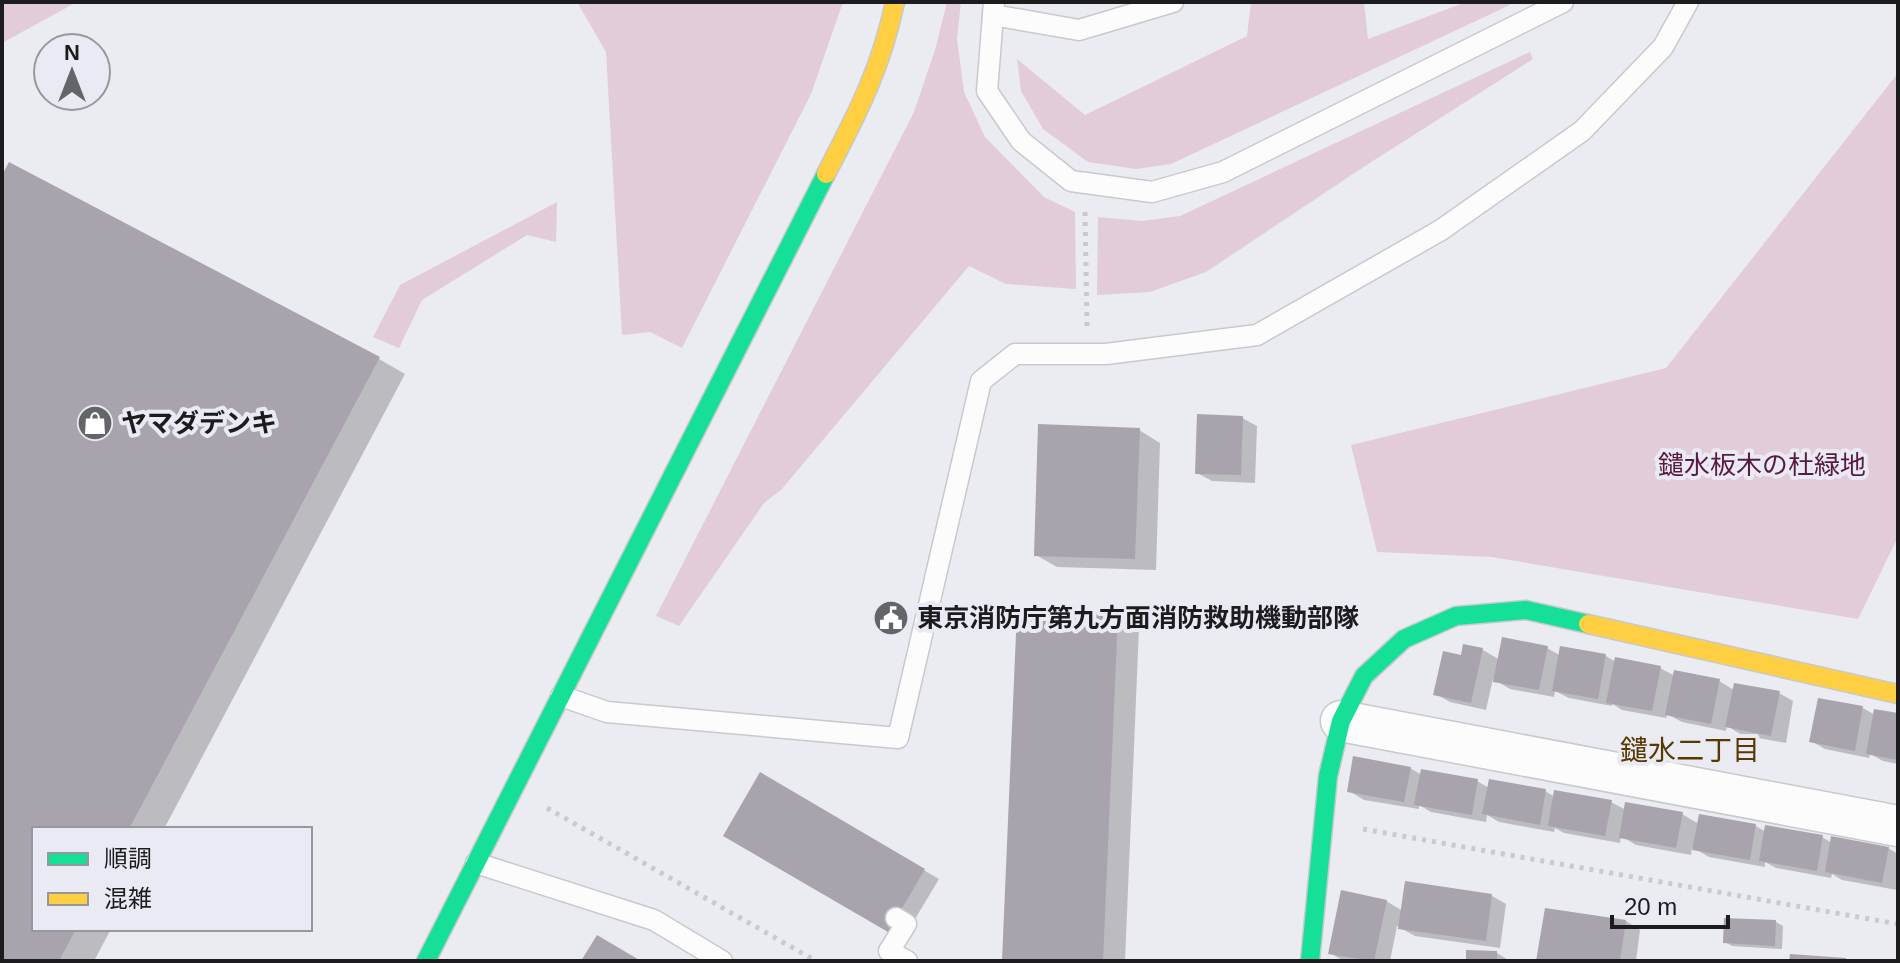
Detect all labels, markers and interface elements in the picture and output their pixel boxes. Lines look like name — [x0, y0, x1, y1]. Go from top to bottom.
north arrow — [32, 32, 112, 112]
text: N — [64, 40, 80, 65]
shop icon: ヤマダデンキ — [76, 404, 114, 442]
place label: ヤマダデンキ — [121, 408, 277, 438]
park label: 鑓水板木の杜緑地 — [1658, 450, 1866, 480]
public building icon: 東京消防庁第九方面消防救助機動部隊 — [872, 599, 910, 637]
place label: 東京消防庁第九方面消防救助機動部隊 — [917, 603, 1359, 633]
district label: 鑓水二丁目 — [1620, 735, 1760, 766]
legend — [32, 827, 312, 931]
text: 順調 — [104, 845, 152, 872]
scale bar — [1612, 879, 1728, 929]
text: 混雑 — [104, 885, 152, 912]
text: 20 m — [1624, 893, 1677, 920]

